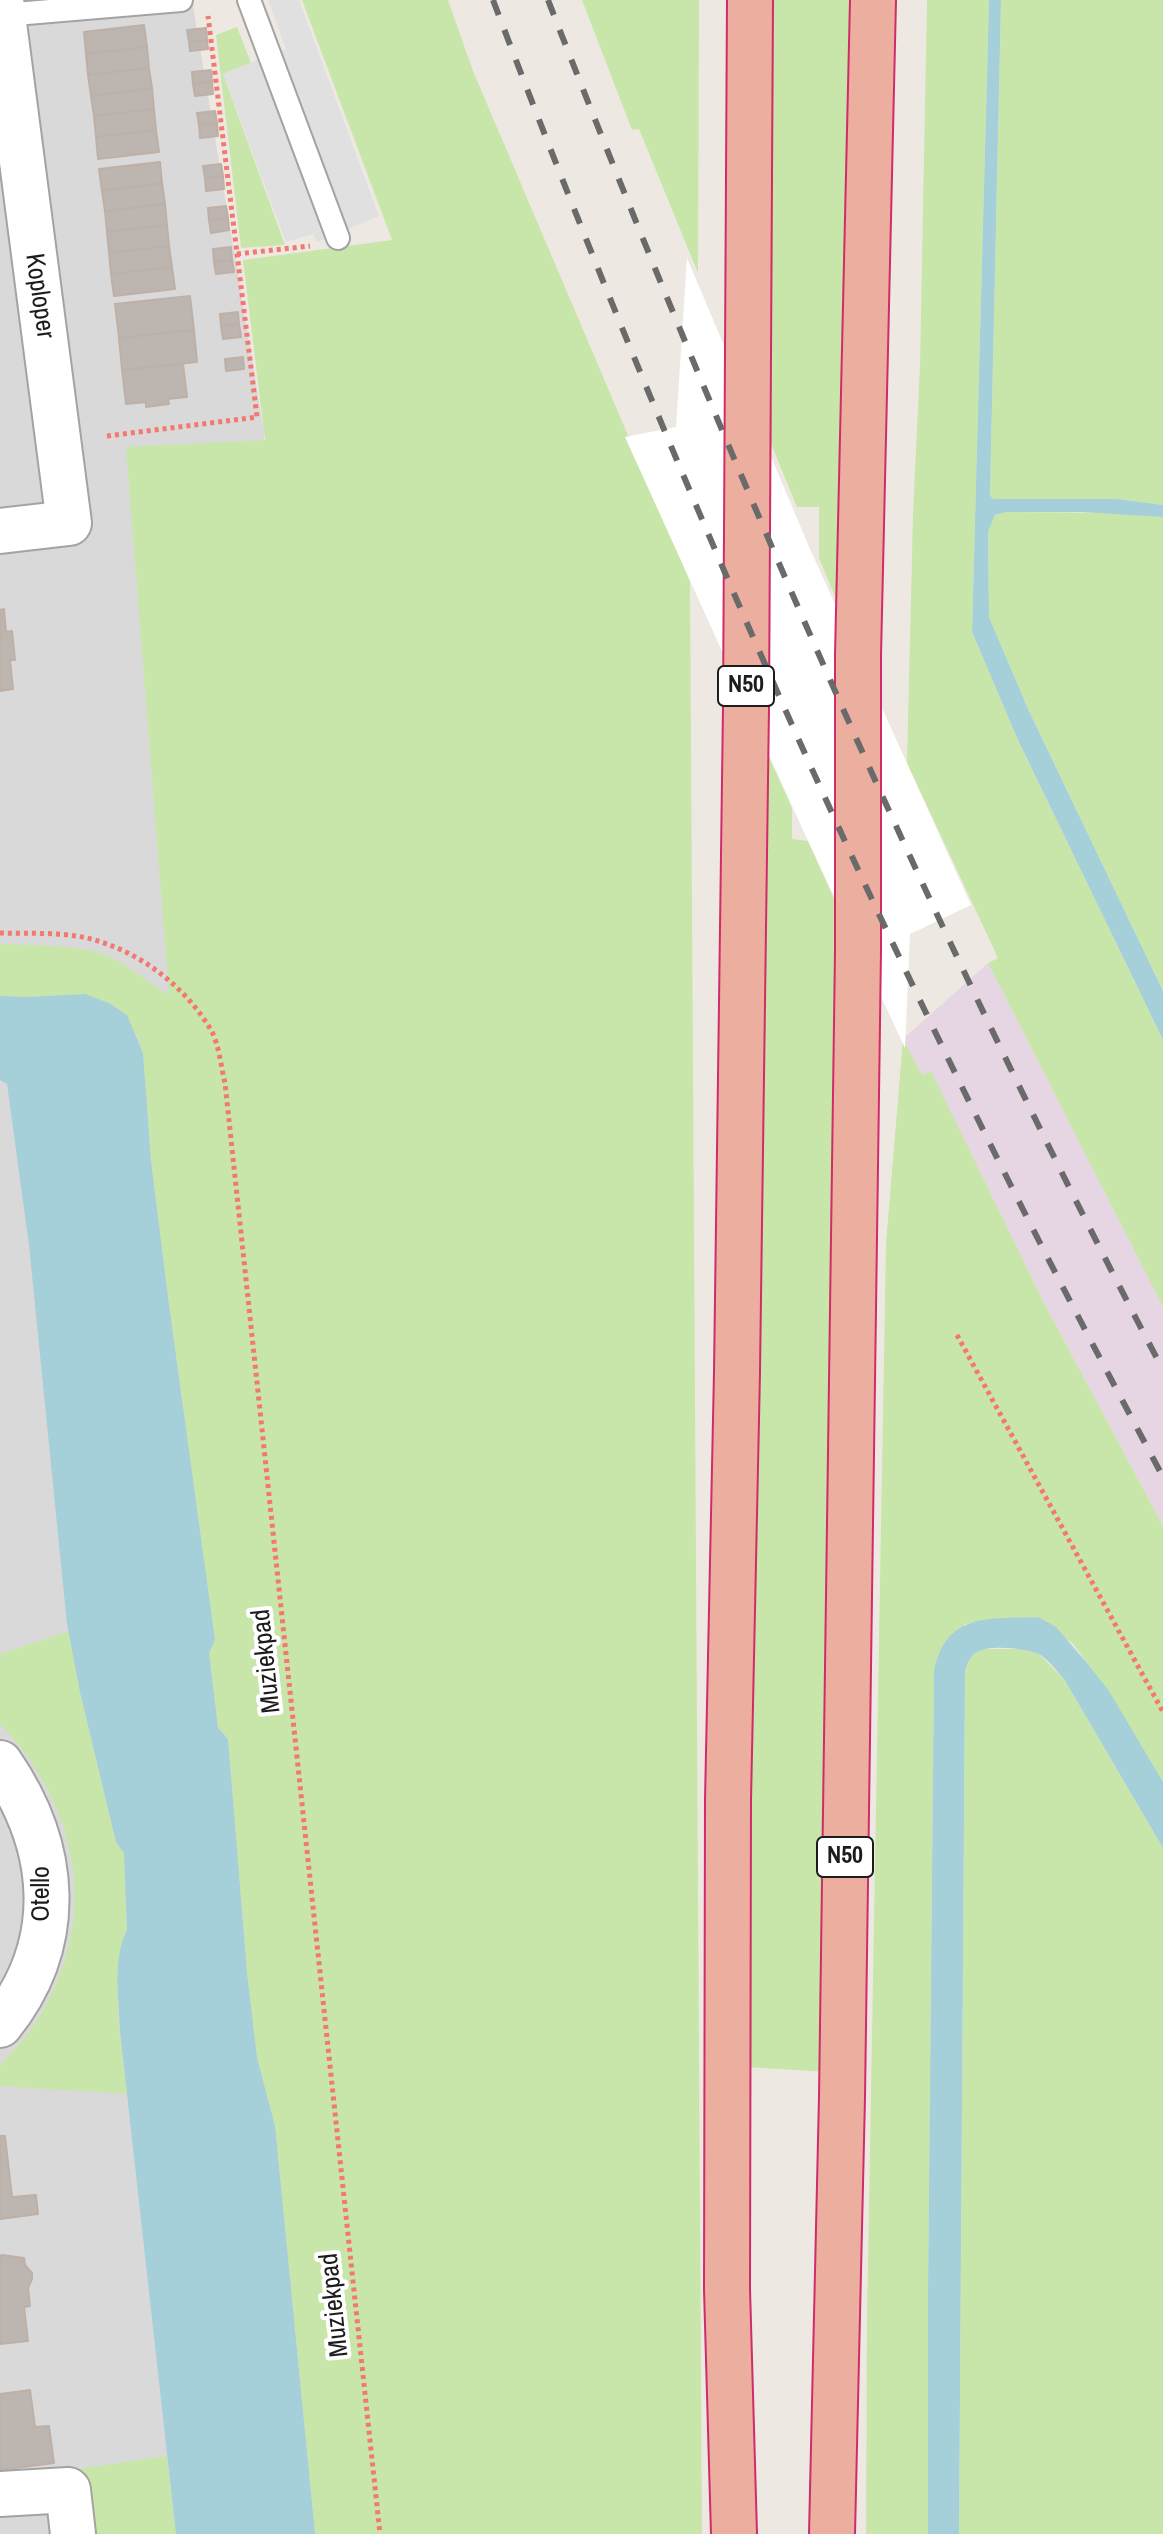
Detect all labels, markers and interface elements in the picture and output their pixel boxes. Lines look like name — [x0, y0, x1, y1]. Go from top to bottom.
street label: Koploper — [18, 252, 60, 340]
road number: N50 — [718, 666, 774, 706]
street label: Muziekpad — [246, 1608, 288, 1714]
road number: N50 — [817, 1837, 873, 1877]
street label: Otello — [26, 1866, 58, 1922]
street label: Muziekpad — [314, 2252, 356, 2358]

